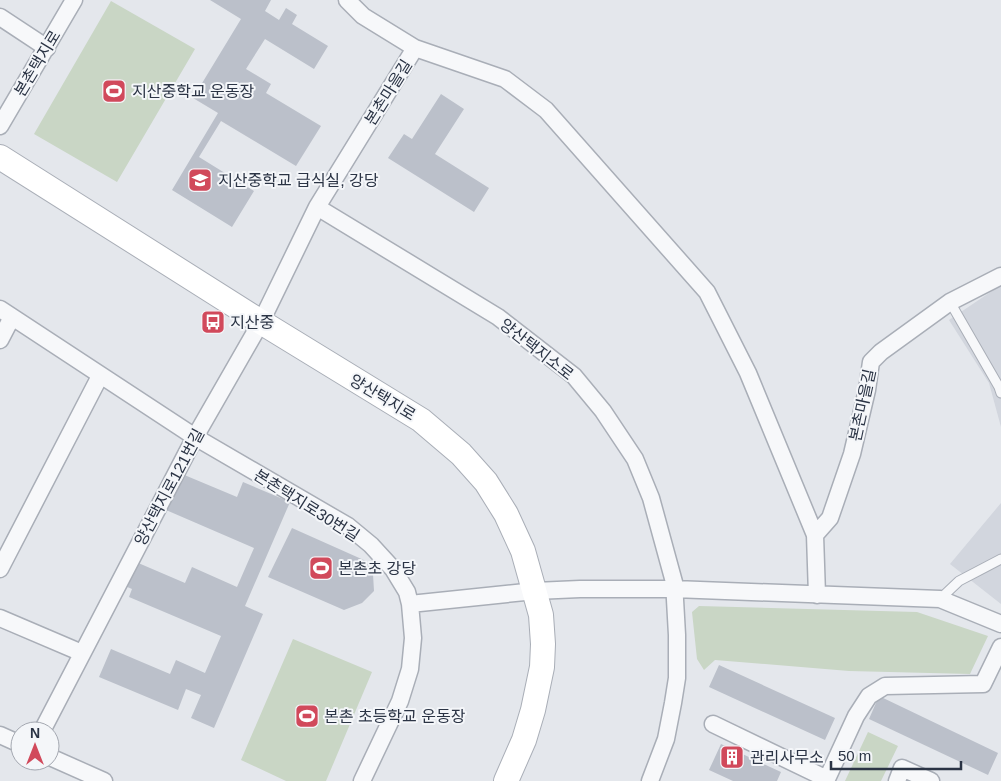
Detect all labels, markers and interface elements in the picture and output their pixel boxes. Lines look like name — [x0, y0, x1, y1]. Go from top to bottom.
street label: 본촌택지로 — [11, 27, 64, 99]
street label: 본촌마을길 — [362, 57, 415, 128]
sports icon: 지산중학교 운동장 — [101, 78, 127, 104]
place label: 지산중학교 운동장 — [132, 83, 254, 100]
school or university icon: 지산중학교 급식실, 강당 — [187, 167, 213, 193]
place label: 지산중학교 급식실, 강당 — [218, 172, 379, 189]
bus stop icon: 지산중 — [200, 309, 226, 335]
place label: 지산중 — [230, 314, 274, 331]
street label: 양산택지소로 — [497, 316, 577, 383]
street label: 본촌마을길 — [847, 367, 878, 443]
street label: 양산택지로 — [347, 371, 419, 424]
street label: 양산택지로121번길 — [131, 426, 207, 549]
street label: 본촌택지로30번길 — [251, 466, 362, 545]
sports icon: 본촌초 강당 — [308, 555, 334, 581]
place label: 본촌초 강당 — [338, 560, 416, 577]
sports icon: 본촌 초등학교 운동장 — [294, 703, 320, 729]
place label: 본촌 초등학교 운동장 — [324, 708, 466, 725]
north arrow — [10, 721, 60, 771]
text: N — [30, 725, 40, 741]
scale bar — [831, 738, 961, 770]
building icon: 관리사무소 — [719, 744, 745, 770]
text: 50 m — [838, 747, 871, 764]
place label: 관리사무소 — [750, 749, 824, 766]

